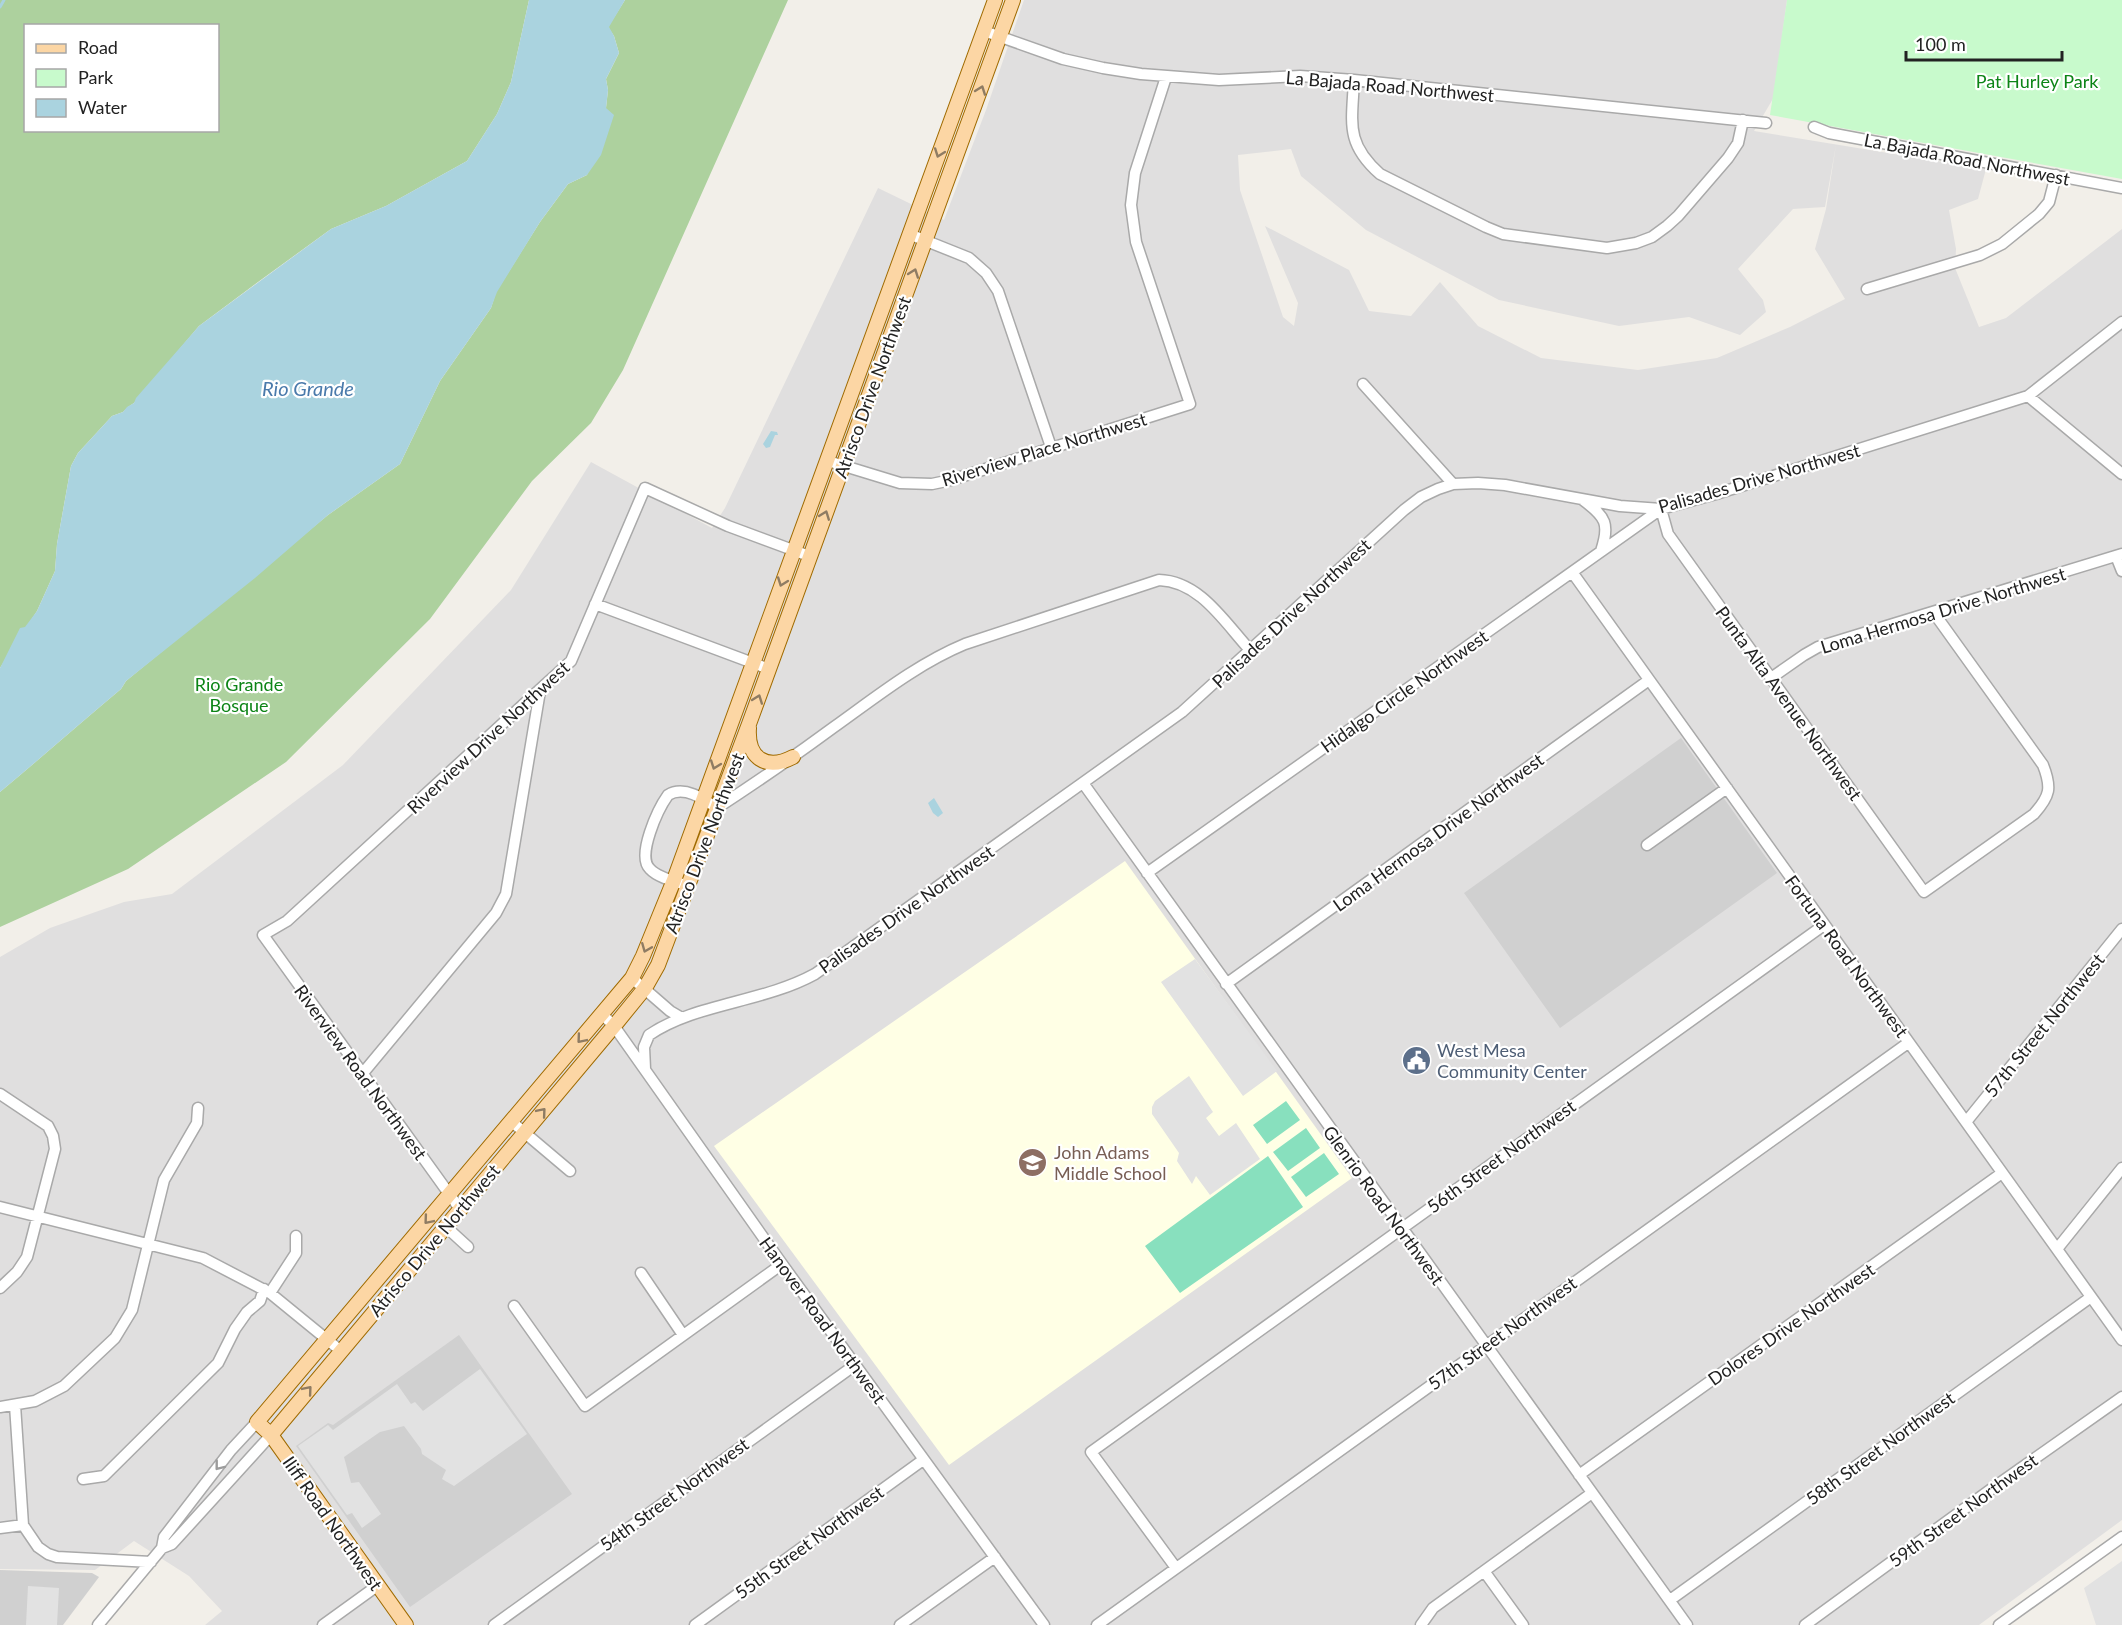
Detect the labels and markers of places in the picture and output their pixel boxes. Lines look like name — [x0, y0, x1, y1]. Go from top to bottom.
place label: West Mesa Community Center — [1437, 1039, 1587, 1082]
public building icon: West Mesa Community Center — [1400, 1044, 1432, 1076]
place label: John Adams Middle School — [1054, 1141, 1166, 1184]
school or university icon: John Adams Middle School — [1017, 1146, 1049, 1178]

